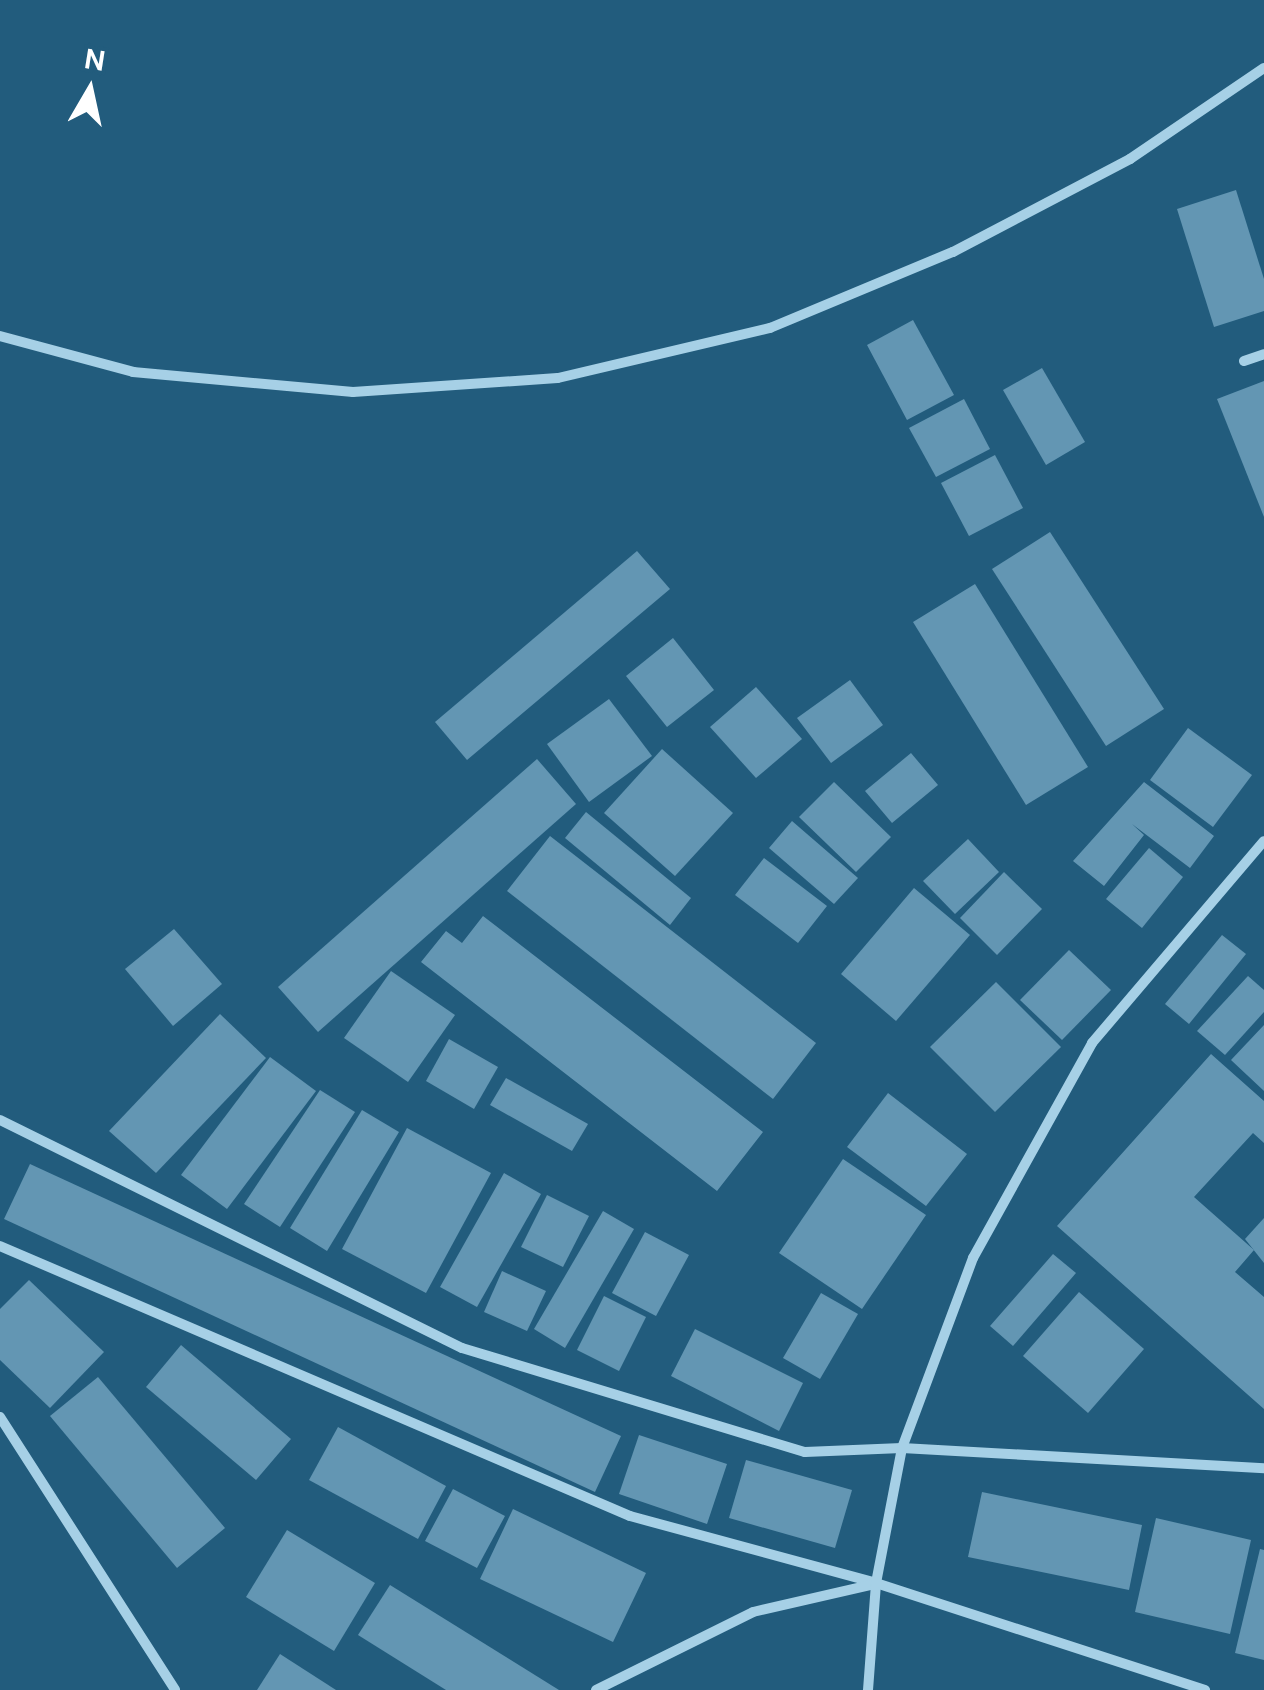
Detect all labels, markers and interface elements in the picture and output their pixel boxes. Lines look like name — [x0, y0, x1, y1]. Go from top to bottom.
north arrow — [40, 40, 140, 140]
text: N — [82, 40, 108, 80]

